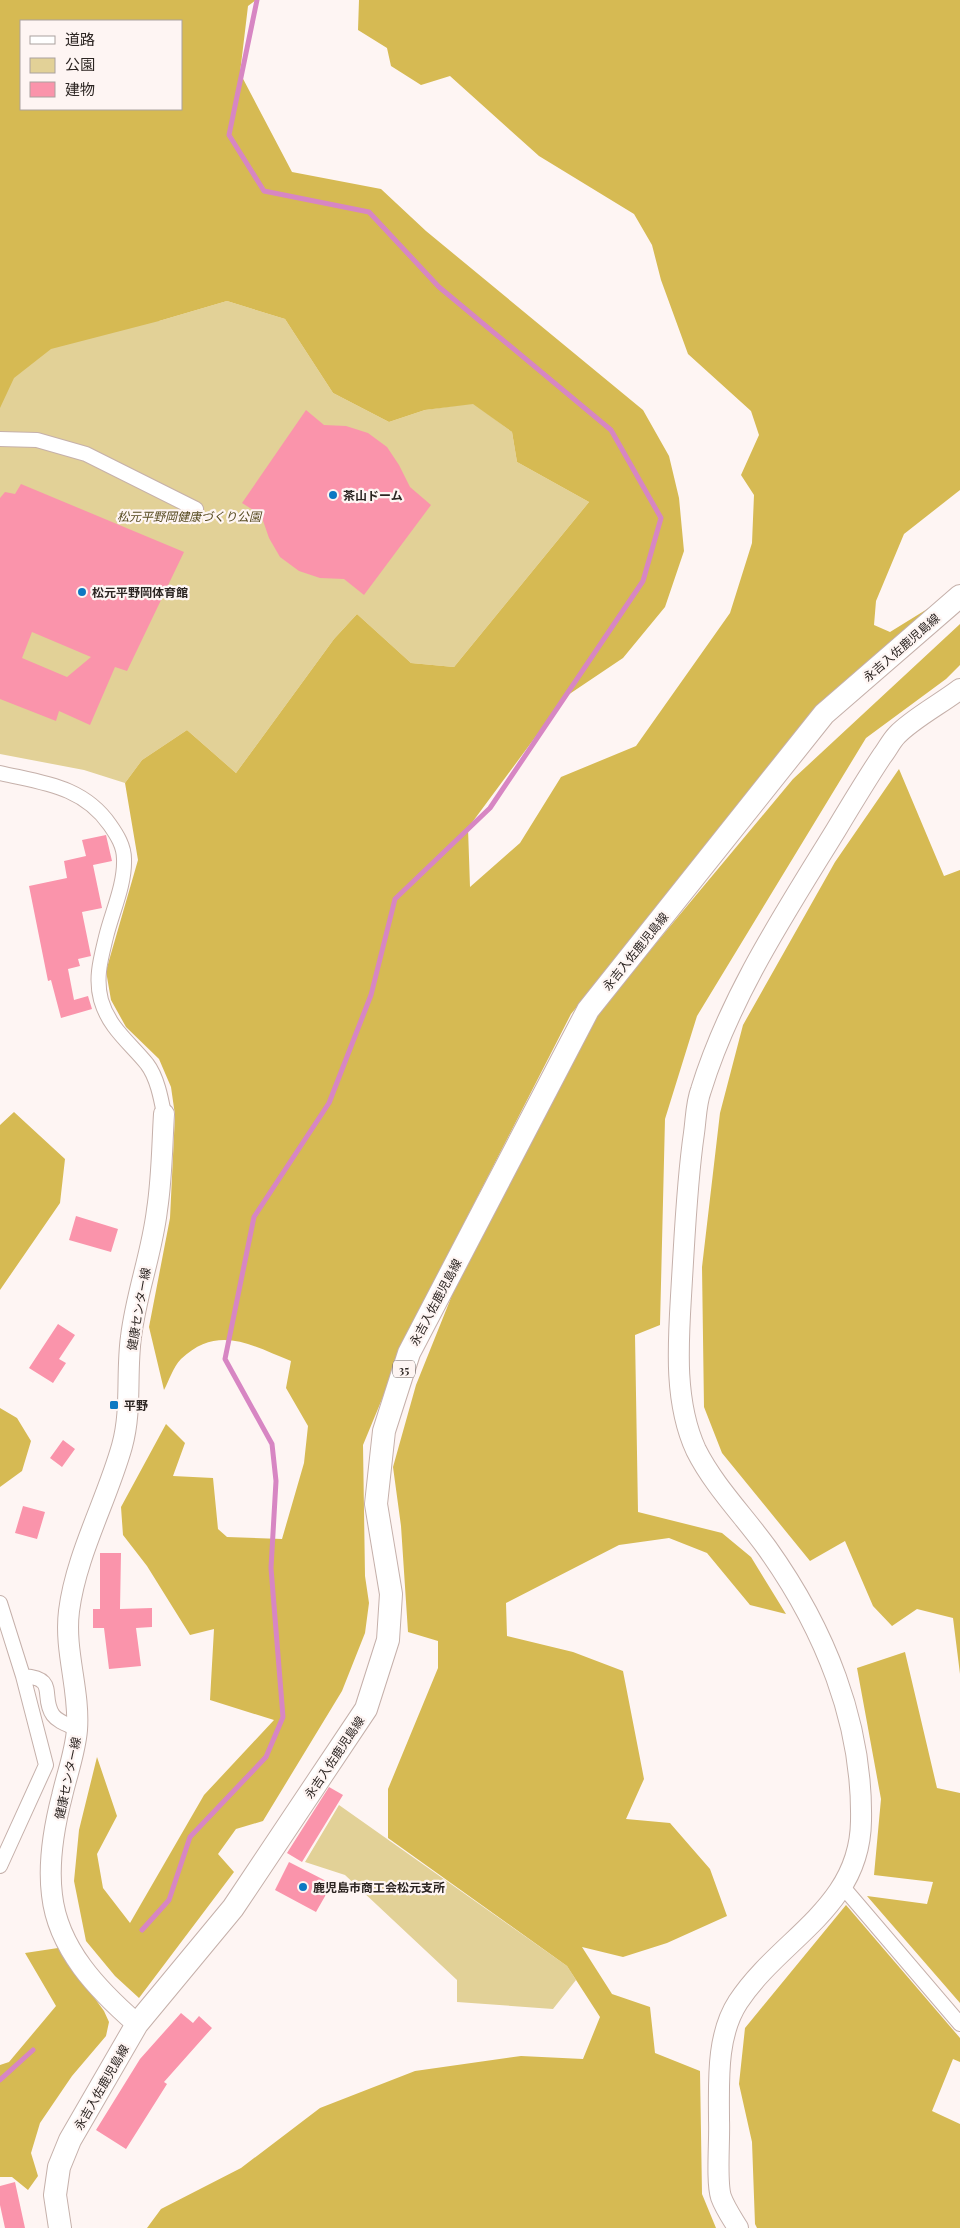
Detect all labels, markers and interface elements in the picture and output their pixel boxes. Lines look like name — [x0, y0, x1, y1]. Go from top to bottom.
legend — [20, 20, 182, 110]
text: 道路 — [65, 29, 95, 49]
text: 公園 — [65, 54, 95, 74]
text: 建物 — [65, 79, 95, 99]
place label: 茶山ドーム — [343, 487, 403, 503]
marker: 茶山ドーム — [327, 489, 339, 501]
park label: 松元平野岡健康づくり公園 — [117, 508, 263, 524]
place label: 松元平野岡体育館 — [92, 584, 188, 600]
marker: 松元平野岡体育館 — [76, 586, 88, 598]
street label: 永吉入佐鹿児島線 — [860, 609, 942, 685]
street label: 永吉入佐鹿児島線 — [599, 909, 671, 993]
street label: 永吉入佐鹿児島線 — [405, 1256, 465, 1348]
street label: 健康センター線 — [123, 1266, 153, 1352]
road number: 35 — [393, 1360, 415, 1378]
place label: 平野 — [124, 1397, 148, 1413]
marker: 平野 — [108, 1399, 120, 1411]
street label: 永吉入佐鹿児島線 — [301, 1713, 367, 1801]
street label: 健康センター線 — [50, 1735, 84, 1821]
place label: 鹿児島市商工会松元支所 — [313, 1879, 445, 1895]
marker: 鹿児島市商工会松元支所 — [297, 1881, 309, 1893]
street label: 永吉入佐鹿児島線 — [70, 2041, 132, 2133]

